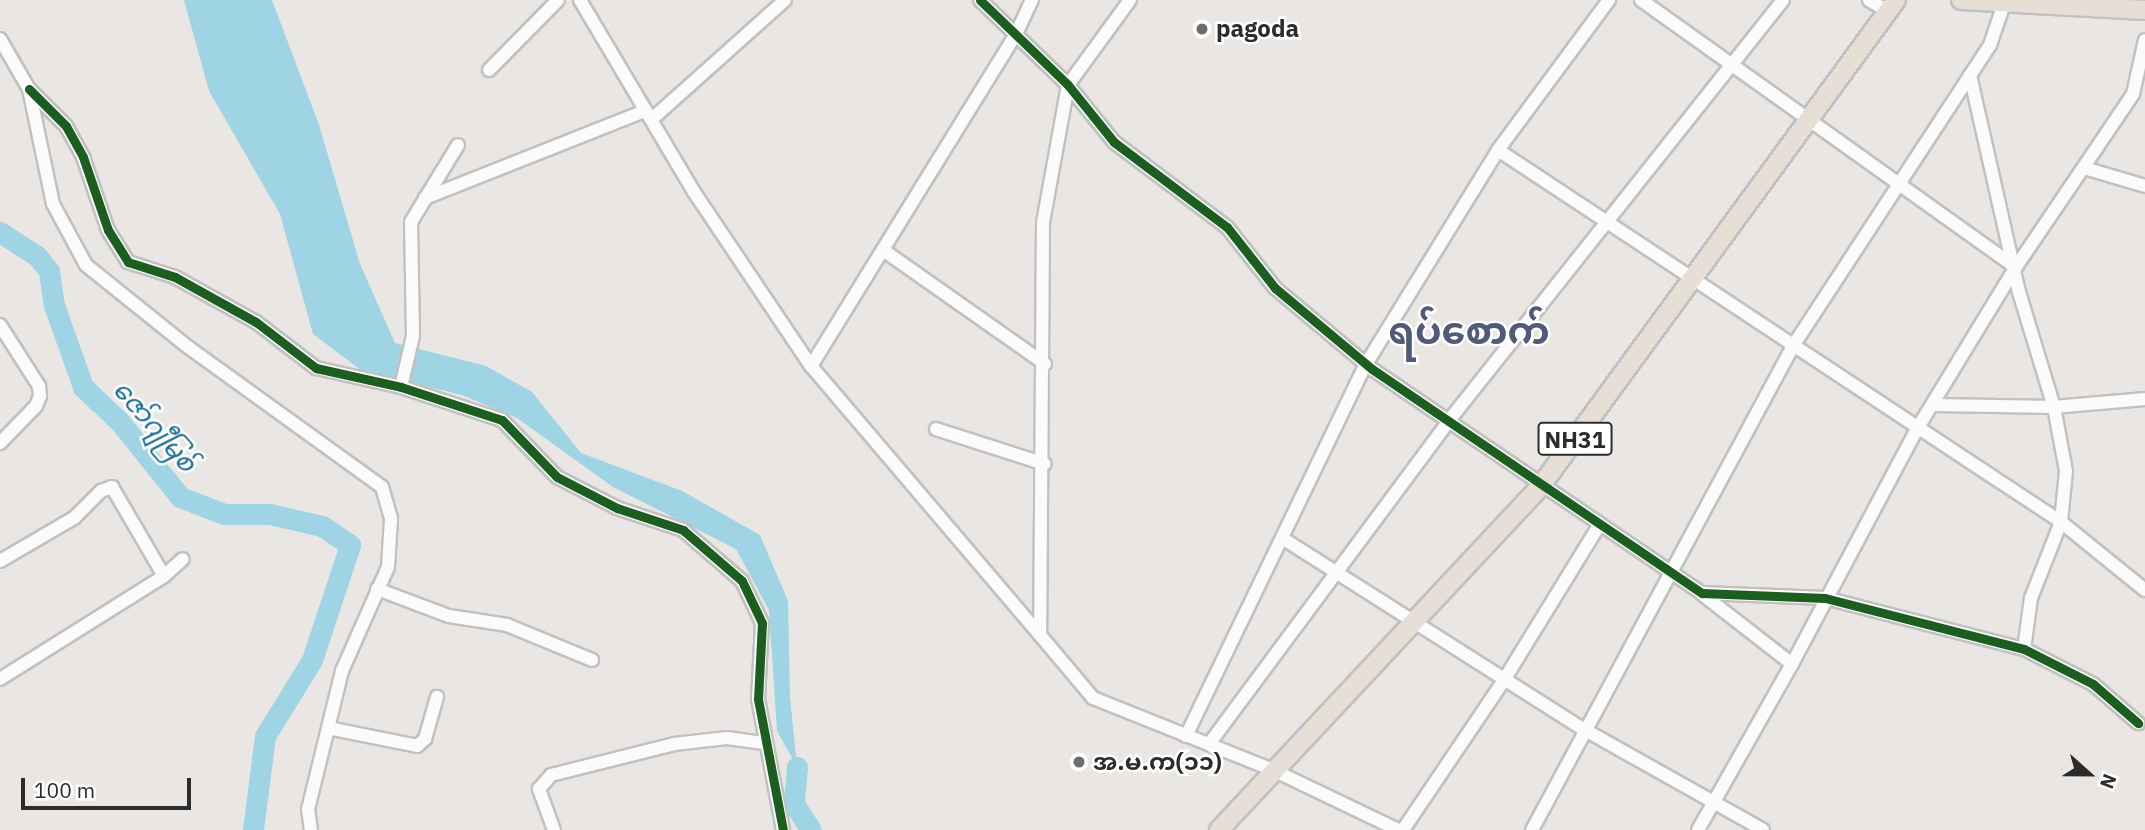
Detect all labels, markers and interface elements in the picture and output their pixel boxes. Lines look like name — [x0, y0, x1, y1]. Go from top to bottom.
place label: pagoda — [1216, 15, 1299, 43]
marker: pagoda — [1194, 21, 1210, 37]
district label: ရပ်စောက် — [1388, 307, 1550, 353]
water label: ဇော်ဂျီမြစ် — [107, 374, 203, 478]
road number: NH31 — [1536, 420, 1614, 458]
north arrow — [2054, 739, 2124, 809]
place label: အ.မ.က(၁၁) — [1093, 748, 1222, 776]
marker: အ.မ.က(၁၁) — [1071, 754, 1087, 770]
scale bar — [24, 764, 194, 808]
text: N — [2095, 771, 2122, 792]
text: 100 m — [34, 776, 95, 804]

